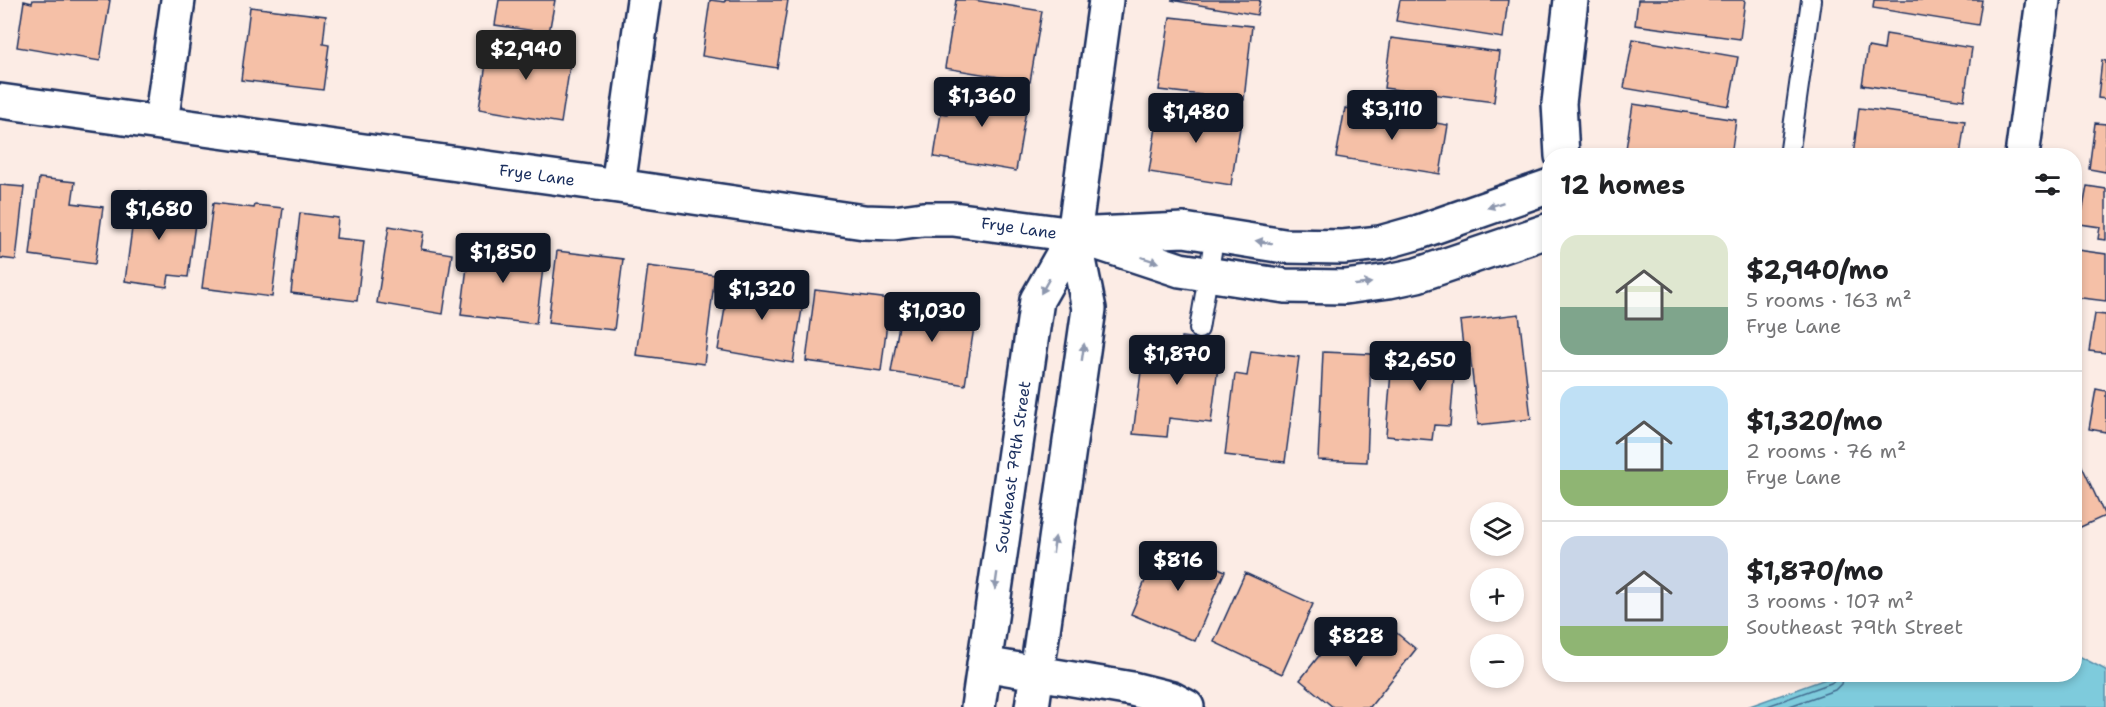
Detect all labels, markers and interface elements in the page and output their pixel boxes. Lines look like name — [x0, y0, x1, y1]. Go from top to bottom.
pin: $2,940 — [477, 30, 575, 81]
text: $2,940 — [490, 36, 562, 62]
pin: $1,360 — [933, 77, 1031, 128]
text: $1,360 — [948, 83, 1016, 109]
pin: $3,110 — [1343, 90, 1441, 141]
pin: $1,480 — [1147, 93, 1245, 144]
text: $3,110 — [1361, 96, 1423, 122]
text: $1,480 — [1162, 99, 1230, 125]
street label: Frye Lane — [498, 159, 576, 191]
text: 12 homes — [1560, 167, 1685, 202]
icon: filters — [2031, 168, 2064, 201]
pin: $1,680 — [110, 190, 208, 241]
text: $1,680 — [125, 196, 193, 222]
one-way arrow — [1485, 201, 1503, 211]
street label: Frye Lane — [980, 212, 1058, 244]
pin: $1,850 — [454, 233, 552, 284]
one-way arrow — [1254, 238, 1273, 247]
text: $1,850 — [470, 239, 536, 265]
text: $2,940/mo — [1746, 252, 1889, 287]
one-way arrow — [1141, 256, 1159, 265]
icon: home — [1608, 259, 1680, 331]
pin: $1,320 — [713, 270, 811, 321]
text: $1,320 — [728, 276, 796, 302]
one-way arrow — [1040, 278, 1050, 295]
one-way arrow — [1353, 280, 1372, 289]
text: 5 rooms · 163 m² — [1746, 287, 1912, 313]
pin: $1,030 — [883, 292, 981, 343]
text: $1,030 — [898, 298, 966, 324]
text: Frye Lane — [1746, 313, 1841, 339]
pin: $1,870 — [1128, 335, 1226, 386]
text: $1,870 — [1143, 341, 1211, 367]
pin: $2,650 — [1371, 341, 1469, 392]
one-way arrow — [1078, 343, 1087, 362]
text: $2,650 — [1384, 347, 1456, 373]
street label: Southeast 79th Street — [991, 379, 1035, 554]
text: $1,320/mo — [1746, 403, 1883, 438]
icon: home — [1608, 410, 1680, 482]
text: 2 rooms · 76 m² — [1746, 438, 1906, 464]
text: Frye Lane — [1746, 464, 1841, 490]
map controls — [1470, 502, 1524, 688]
button: layers — [1470, 502, 1524, 556]
one-way arrow — [1050, 535, 1059, 554]
pin: $816 — [1142, 541, 1214, 592]
text: $816 — [1153, 547, 1203, 573]
text: $1,870/mo — [1746, 553, 1884, 588]
icon: home — [1608, 560, 1680, 632]
button: + — [1470, 568, 1524, 622]
one-way arrow — [992, 571, 1001, 590]
text: 3 rooms · 107 m² — [1746, 588, 1914, 614]
text: Southeast 79th Street — [1746, 614, 1963, 640]
pin: $828 — [1320, 617, 1392, 668]
text: $828 — [1328, 623, 1384, 649]
button: − — [1470, 634, 1524, 688]

